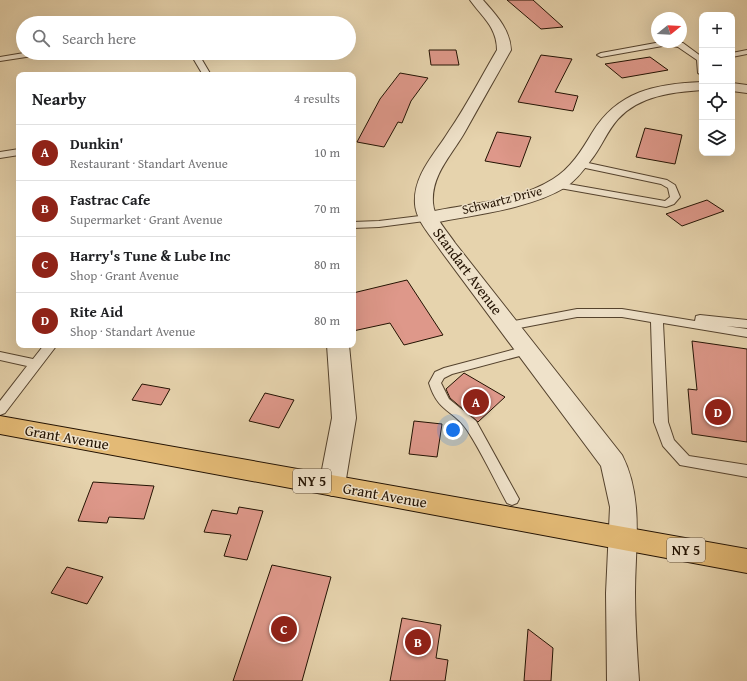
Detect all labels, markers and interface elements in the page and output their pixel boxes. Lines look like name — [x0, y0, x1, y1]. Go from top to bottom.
north arrow — [651, 12, 687, 48]
map controls — [699, 12, 735, 156]
button: + — [699, 12, 735, 48]
search box — [16, 16, 356, 60]
icon: search — [30, 27, 52, 49]
text: Search here — [62, 28, 136, 49]
button: − — [699, 48, 735, 84]
button: locate — [699, 84, 735, 120]
text: Nearby — [32, 86, 86, 111]
text: 4 results — [294, 89, 340, 108]
button: layers — [699, 120, 735, 156]
text: Dunkin' — [70, 133, 123, 154]
text: A — [41, 143, 49, 162]
text: 10 m — [314, 143, 340, 162]
text: Restaurant · Standart Avenue — [70, 154, 228, 173]
street label: Schwartz Drive — [460, 181, 544, 219]
text: Fastrac Cafe — [70, 189, 150, 210]
text: B — [41, 199, 49, 218]
text: 70 m — [314, 199, 340, 218]
text: Supermarket · Grant Avenue — [70, 210, 223, 229]
street label: Standart Avenue — [428, 223, 508, 319]
text: Harry's Tune & Lube Inc — [70, 245, 230, 266]
text: C — [41, 255, 49, 274]
text: 80 m — [314, 255, 340, 274]
text: Shop · Grant Avenue — [70, 266, 179, 285]
text: Rite Aid — [70, 301, 123, 322]
text: D — [41, 311, 49, 330]
text: 80 m — [314, 311, 340, 330]
text: Shop · Standart Avenue — [70, 322, 195, 341]
pin: A — [463, 387, 489, 417]
pin: D — [705, 397, 731, 427]
street label: Grant Avenue — [23, 419, 111, 455]
your location — [443, 420, 463, 440]
road number: NY 5 — [293, 469, 331, 493]
street label: Grant Avenue — [341, 477, 429, 513]
road number: NY 5 — [667, 538, 705, 562]
pin: C — [271, 614, 297, 644]
pin: B — [405, 627, 431, 657]

